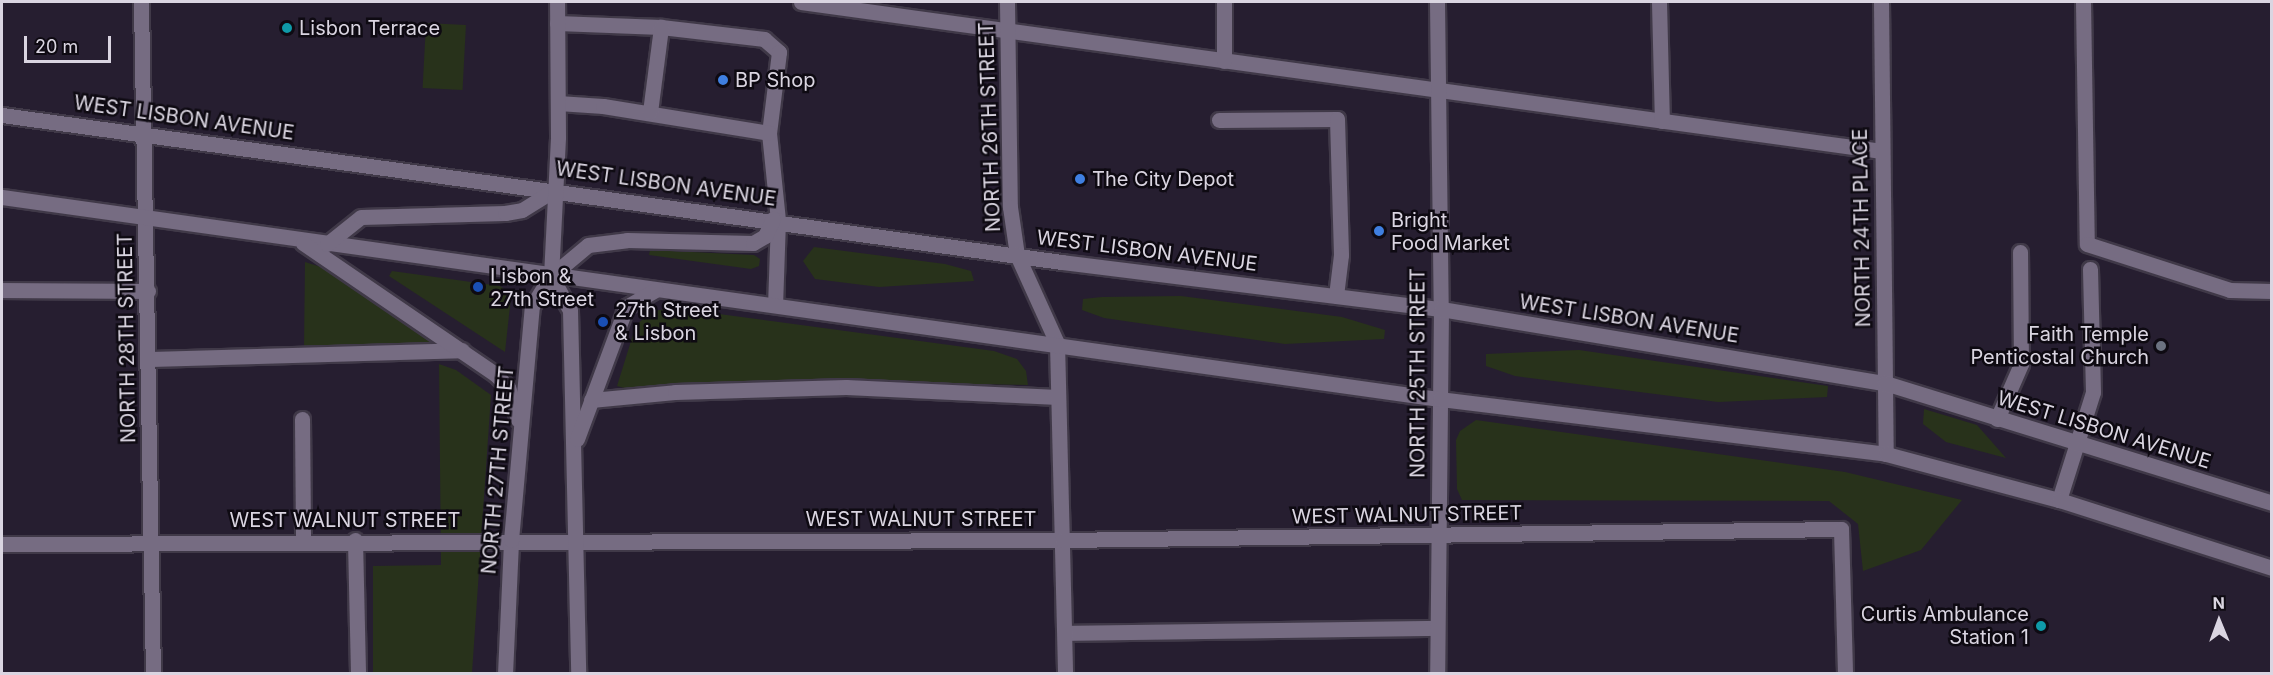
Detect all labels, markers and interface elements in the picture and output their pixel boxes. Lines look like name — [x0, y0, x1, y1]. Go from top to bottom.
place label: Lisbon Terrace — [299, 16, 440, 40]
marker: Lisbon Terrace — [280, 21, 294, 35]
street label: NORTH 26TH STREET — [974, 22, 1006, 232]
scale bar — [27, 24, 114, 62]
text: 20 m — [35, 36, 78, 57]
place label: BP Shop — [735, 68, 815, 92]
marker: BP Shop — [716, 73, 730, 87]
street label: WEST LISBON AVENUE — [72, 91, 296, 145]
street label: NORTH 24TH PLACE — [1848, 128, 1876, 328]
street label: WEST LISBON AVENUE — [554, 157, 778, 211]
place label: The City Depot — [1092, 167, 1234, 191]
marker: The City Depot — [1073, 172, 1087, 186]
place label: Bright Food Market — [1391, 208, 1510, 255]
marker: Bright Food Market — [1372, 224, 1386, 238]
street label: WEST LISBON AVENUE — [1035, 226, 1259, 276]
street label: NORTH 28TH STREET — [113, 233, 141, 443]
place label: Lisbon & 27th Street — [490, 264, 594, 311]
street label: NORTH 25TH STREET — [1406, 268, 1430, 478]
marker: Lisbon & 27th Street — [471, 280, 485, 294]
street label: WEST LISBON AVENUE — [1518, 290, 1740, 348]
place label: 27th Street & Lisbon — [615, 298, 719, 345]
marker: 27th Street & Lisbon — [596, 315, 610, 329]
place label: Faith Temple Penticostal Church — [1970, 322, 2149, 369]
marker: Faith Temple Penticostal Church — [2154, 339, 2168, 353]
street label: NORTH 27TH STREET — [477, 365, 519, 575]
street label: WEST LISBON AVENUE — [1994, 386, 2214, 474]
street label: WEST WALNUT STREET — [1291, 501, 1523, 529]
street label: WEST WALNUT STREET — [806, 507, 1036, 531]
street label: WEST WALNUT STREET — [230, 508, 460, 532]
north arrow — [2189, 591, 2249, 651]
text: N — [2212, 593, 2225, 613]
place label: Curtis Ambulance Station 1 — [1861, 602, 2029, 649]
marker: Curtis Ambulance Station 1 — [2034, 619, 2048, 633]

